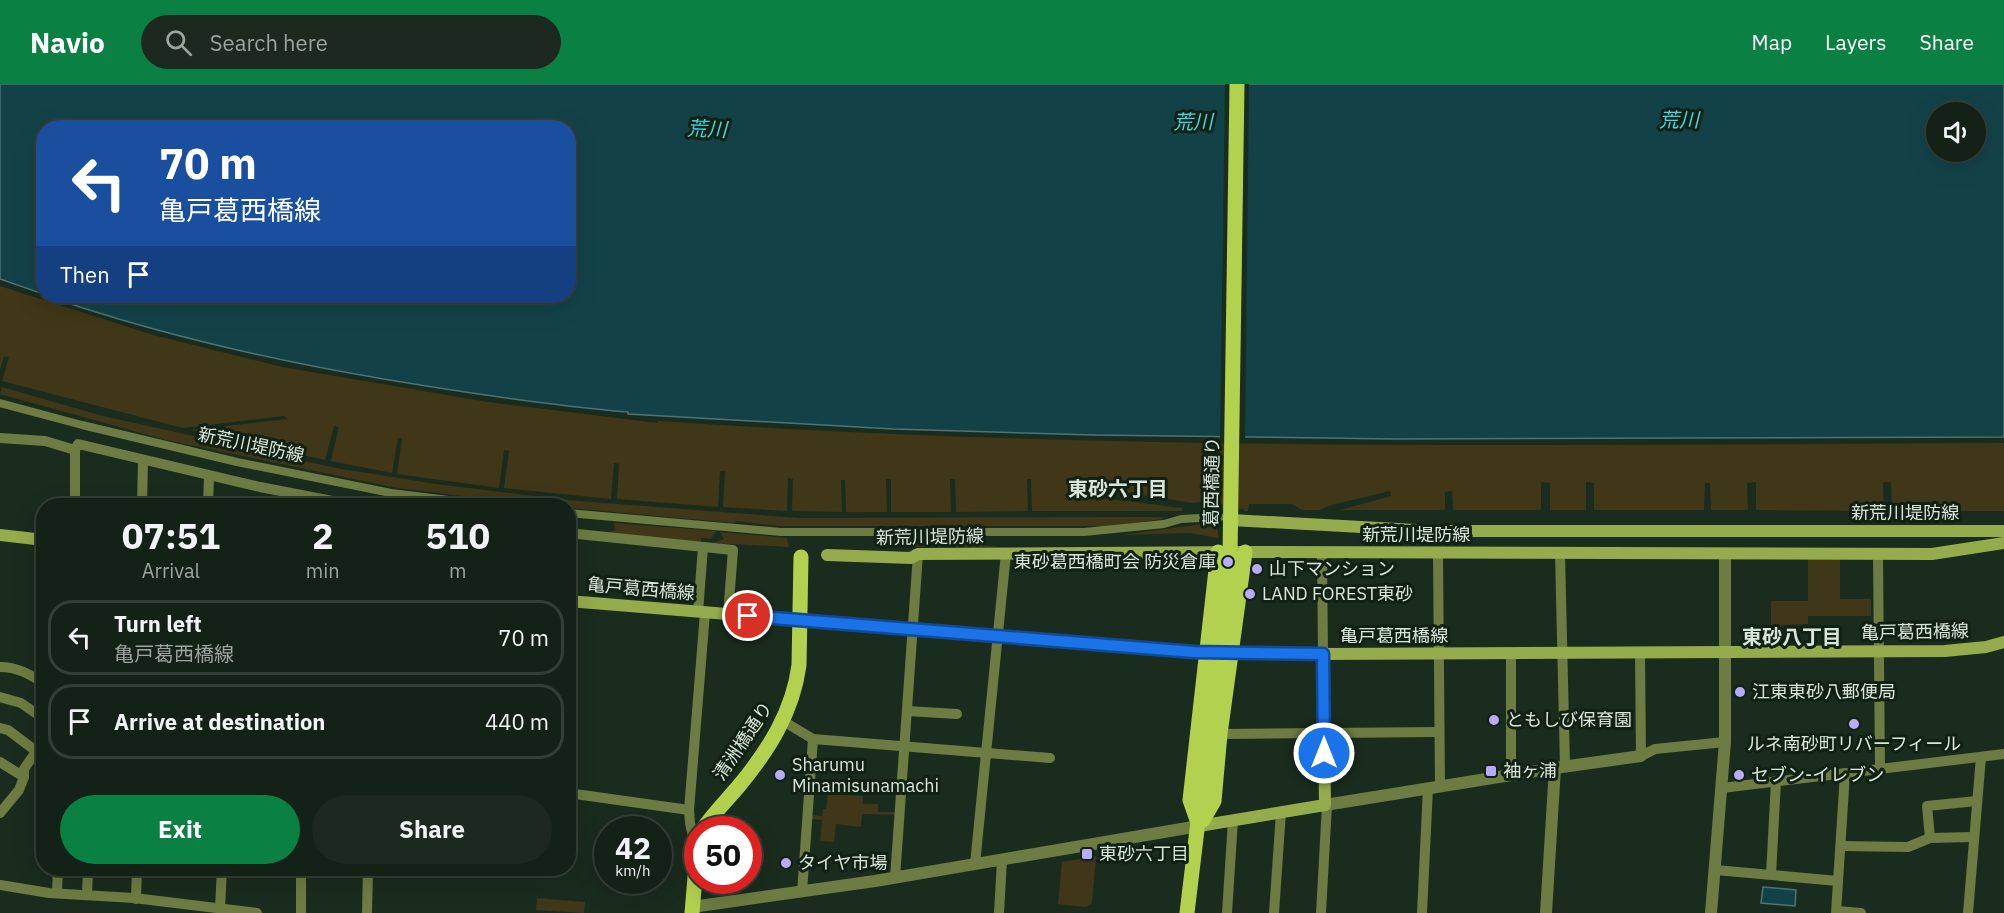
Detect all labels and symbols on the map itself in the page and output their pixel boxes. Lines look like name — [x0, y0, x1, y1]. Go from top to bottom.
water label: 荒川 — [1659, 106, 1701, 133]
water label: 荒川 — [1173, 108, 1215, 135]
water label: 荒川 — [687, 114, 729, 143]
street label: 新荒川堤防線 — [196, 422, 306, 467]
street label: 葛西橋通り — [1199, 437, 1224, 527]
district label: 東砂六丁目 — [1068, 475, 1168, 502]
street label: 新荒川堤防線 — [1851, 501, 1959, 524]
street label: 新荒川堤防線 — [1362, 523, 1470, 546]
street label: 新荒川堤防線 — [876, 524, 984, 549]
place label: 東砂葛西橋町会 防災倉庫 — [1014, 550, 1216, 573]
marker: 東砂葛西橋町会 防災倉庫 — [1221, 555, 1235, 569]
place label: 山下マンション — [1269, 557, 1395, 580]
marker: 山下マンション — [1250, 562, 1264, 576]
street label: 亀戸葛西橋線 — [586, 572, 696, 605]
place label: LAND FOREST東砂 — [1262, 582, 1413, 605]
marker: LAND FOREST東砂 — [1243, 587, 1257, 601]
pin — [722, 590, 773, 641]
street label: 亀戸葛西橋線 — [1861, 619, 1969, 644]
district label: 東砂八丁目 — [1742, 623, 1842, 650]
street label: 亀戸葛西橋線 — [1340, 624, 1448, 647]
place label: 江東東砂八郵便局 — [1752, 680, 1896, 703]
marker: 江東東砂八郵便局 — [1733, 685, 1747, 699]
street label: 清洲橋通り — [708, 697, 777, 784]
place label: ともしび保育園 — [1506, 708, 1632, 731]
marker: ともしび保育園 — [1487, 713, 1501, 727]
marker: ルネ南砂町リバーフィール — [1847, 717, 1861, 731]
position arrow — [1292, 721, 1356, 785]
place label: ルネ南砂町リバーフィール — [1747, 732, 1961, 755]
place label: Sharumu Minamisunamachi — [792, 753, 939, 797]
place label: 袖ヶ浦 — [1503, 759, 1557, 782]
place label: セブン-イレブン — [1751, 763, 1884, 786]
marker: 袖ヶ浦 — [1484, 764, 1498, 778]
marker: Sharumu Minamisunamachi — [773, 768, 787, 782]
marker: セブン-イレブン — [1732, 768, 1746, 782]
speed limit sign: 50 — [684, 816, 762, 894]
place label: 東砂六丁目 — [1099, 842, 1189, 865]
marker: 東砂六丁目 — [1080, 847, 1094, 861]
place label: タイヤ市場 — [798, 851, 887, 874]
marker: タイヤ市場 — [779, 856, 793, 870]

